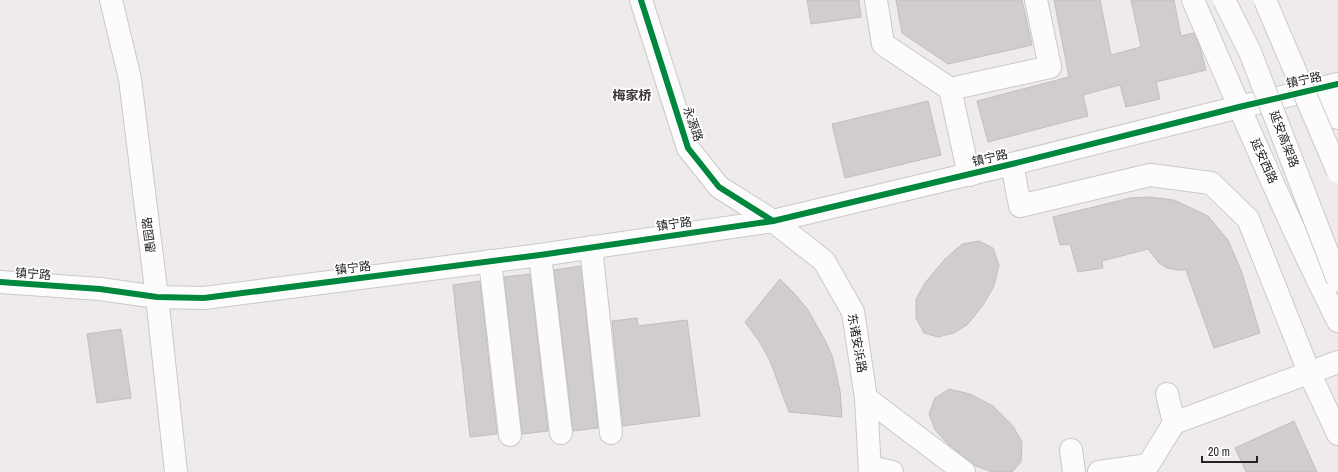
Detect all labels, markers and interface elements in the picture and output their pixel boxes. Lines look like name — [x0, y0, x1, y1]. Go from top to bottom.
street label: 镇宁路 — [1285, 68, 1323, 92]
district label: 梅家桥 — [612, 87, 652, 104]
street label: 永源路 — [680, 104, 706, 144]
street label: 延安高架路 — [1266, 108, 1302, 170]
street label: 延安西路 — [1247, 136, 1281, 186]
street label: 镇宁路 — [971, 146, 1009, 170]
street label: 镇宁路 — [655, 214, 693, 234]
street label: 愚园路 — [139, 216, 159, 254]
street label: 镇宁路 — [334, 258, 372, 278]
street label: 镇宁路 — [14, 265, 52, 283]
street label: 东诸安浜路 — [844, 312, 870, 374]
scale bar — [1202, 438, 1257, 464]
text: 20 m — [1208, 444, 1230, 460]

